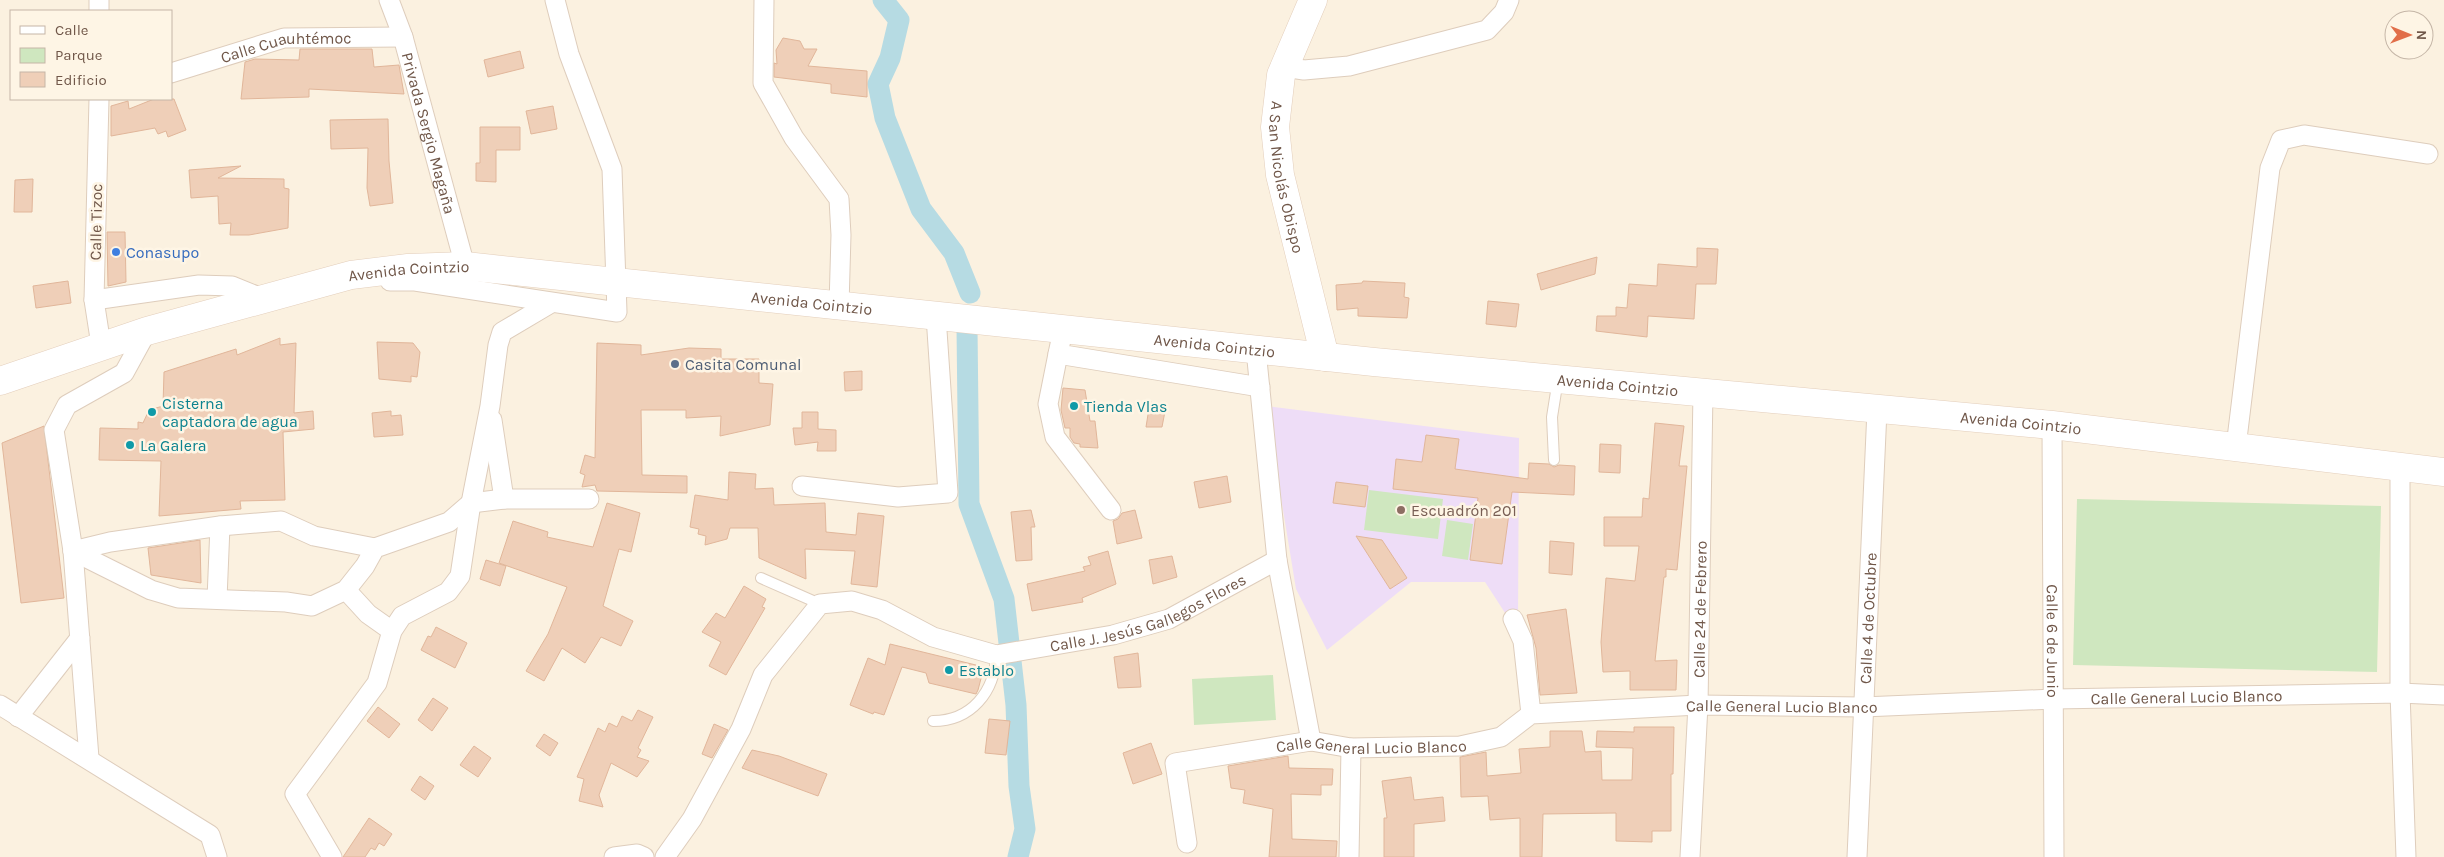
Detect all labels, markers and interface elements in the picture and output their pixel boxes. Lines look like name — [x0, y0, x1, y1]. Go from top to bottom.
legend — [10, 10, 172, 100]
north arrow — [2384, 10, 2434, 60]
text: Calle — [55, 21, 89, 39]
street label: Calle Cuauhtémoc — [218, 28, 352, 67]
text: N — [2413, 30, 2430, 40]
text: Parque — [55, 46, 103, 64]
street label: Privada Sergio Magaña — [398, 50, 460, 216]
text: Edificio — [55, 71, 107, 89]
street label: A San Nicolás Obispo — [1265, 100, 1308, 255]
street label: Calle Tizoc — [86, 183, 106, 261]
place label: Conasupo — [126, 243, 199, 262]
marker: Conasupo — [110, 246, 122, 258]
street label: Avenida Cointzio — [347, 256, 471, 285]
street label: Avenida Cointzio — [750, 287, 873, 318]
street label: Avenida Cointzio — [1153, 329, 1276, 361]
place label: Casita Comunal — [685, 355, 802, 374]
marker: Casita Comunal — [669, 358, 681, 370]
street label: Avenida Cointzio — [1556, 370, 1679, 400]
place label: Cisterna captadora de agua — [162, 394, 298, 431]
place label: Tienda Vlas — [1084, 397, 1167, 416]
marker: Tienda Vlas — [1068, 400, 1080, 412]
marker: Cisterna captadora de agua — [146, 406, 158, 418]
street label: Avenida Cointzio — [1959, 407, 2083, 438]
place label: La Galera — [140, 436, 207, 455]
marker: La Galera — [124, 439, 136, 451]
place label: Escuadrón 201 — [1411, 501, 1517, 520]
marker: Escuadrón 201 — [1395, 504, 1407, 516]
street label: Calle 24 de Febrero — [1689, 540, 1710, 678]
street label: Calle 4 de Octubre — [1855, 552, 1880, 684]
street label: Calle J. Jesús Gallegos Flores — [1048, 569, 1249, 655]
street label: Calle 6 de Junio — [2043, 584, 2063, 698]
place label: Establo — [959, 661, 1014, 680]
marker: Establo — [943, 664, 955, 676]
street label: Calle General Lucio Blanco — [2091, 686, 2282, 708]
street label: Calle General Lucio Blanco — [1685, 695, 1878, 717]
street label: Calle General Lucio Blanco — [1274, 732, 1468, 757]

